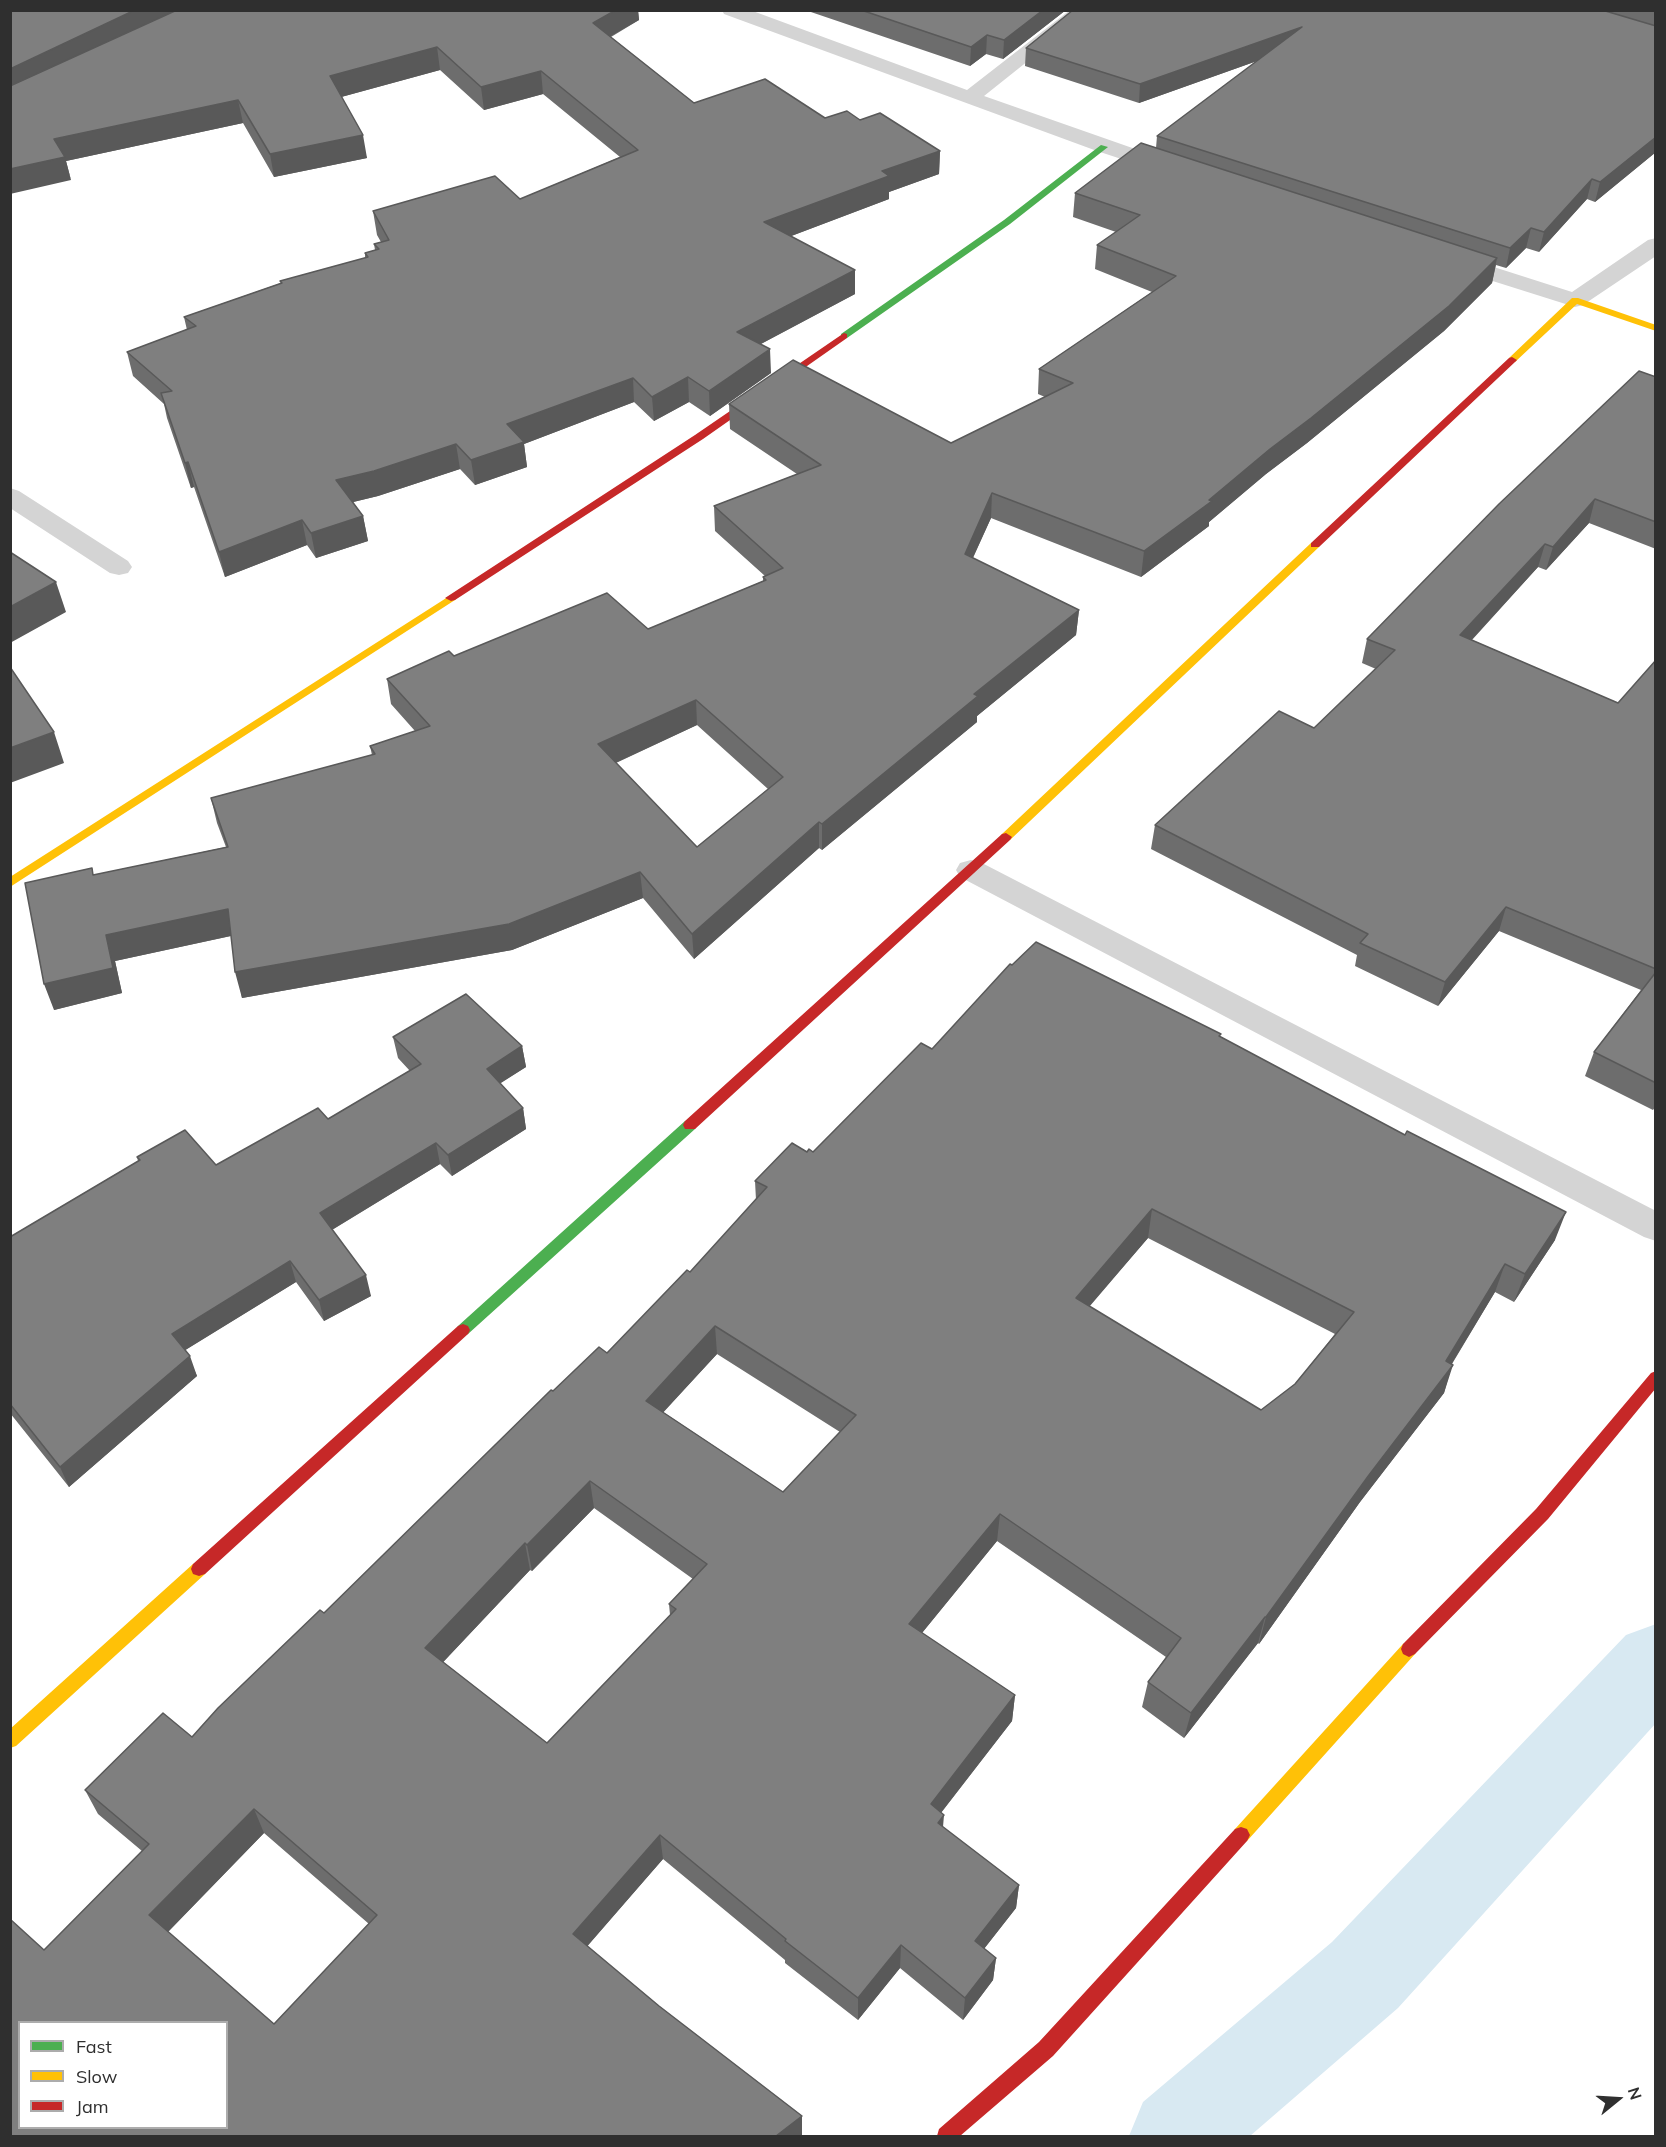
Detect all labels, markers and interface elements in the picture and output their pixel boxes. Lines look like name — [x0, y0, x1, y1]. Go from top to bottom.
legend — [18, 2021, 228, 2129]
text: Fast — [76, 2035, 112, 2058]
text: Slow — [76, 2065, 117, 2088]
north arrow — [1588, 2069, 1648, 2129]
text: N — [1624, 2085, 1646, 2102]
text: Jam — [76, 2095, 109, 2118]

